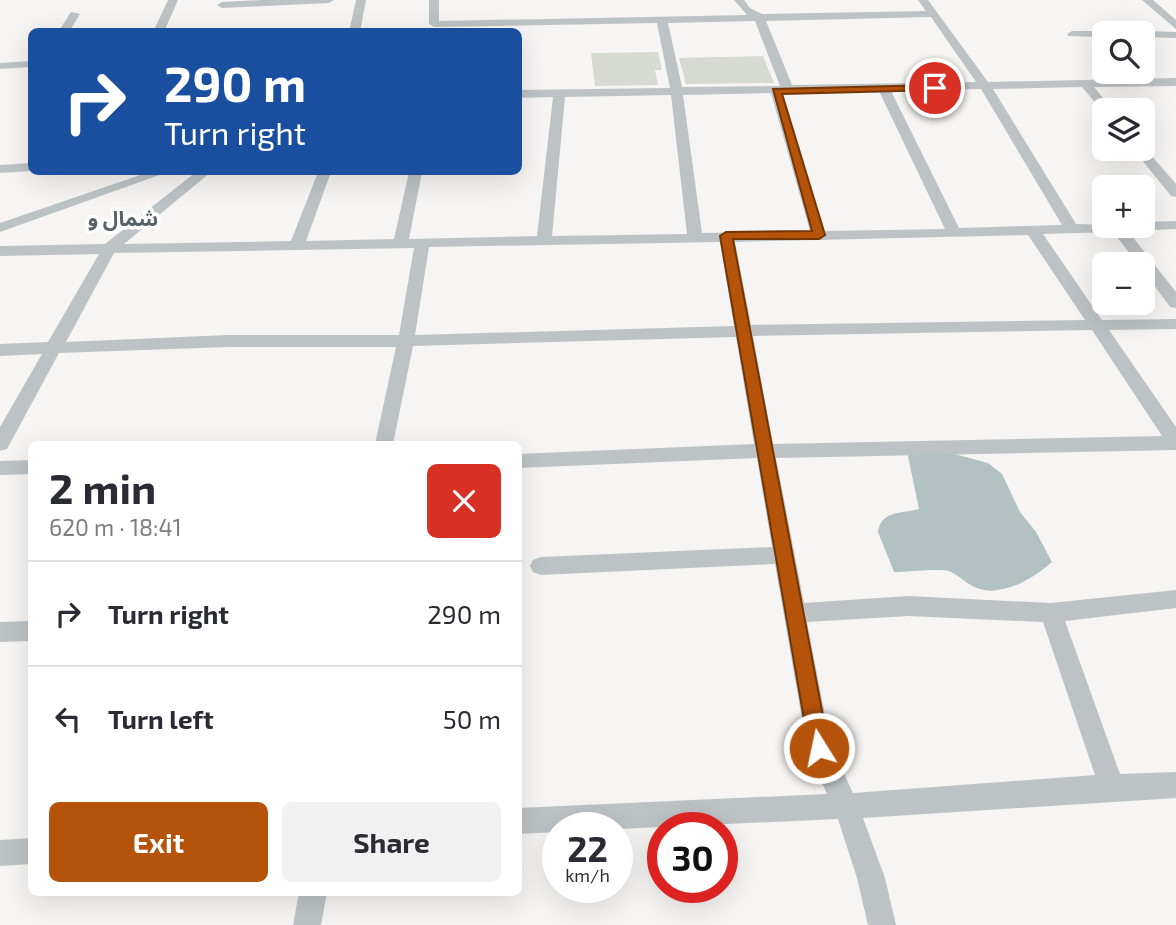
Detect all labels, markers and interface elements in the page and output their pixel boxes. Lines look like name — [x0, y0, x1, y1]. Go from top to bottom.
map controls — [1092, 21, 1155, 315]
button: search — [1092, 21, 1155, 84]
text: 290 m — [164, 53, 306, 112]
icon: right — [49, 56, 140, 147]
pin — [905, 58, 965, 118]
icon: arrive — [916, 69, 954, 107]
button: layers — [1092, 98, 1155, 161]
text: Turn right — [164, 113, 306, 151]
button: + — [1092, 175, 1155, 238]
district label: شمال و — [88, 205, 158, 231]
button: − — [1092, 252, 1155, 315]
text: 2 min — [49, 462, 156, 512]
button: close — [427, 464, 501, 538]
text: 620 m · 18:41 — [49, 513, 182, 541]
icon: right — [49, 595, 87, 633]
text: Turn right — [108, 598, 229, 629]
text: 290 m — [427, 598, 501, 629]
icon: left — [49, 700, 87, 738]
text: Turn left — [108, 703, 214, 734]
text: 50 m — [443, 703, 501, 734]
position arrow — [782, 711, 856, 785]
button: Exit — [49, 802, 268, 882]
button: Share — [282, 802, 501, 882]
speed limit sign: 30 — [647, 812, 738, 903]
text: 22 — [567, 827, 608, 869]
text: km/h — [565, 864, 610, 886]

